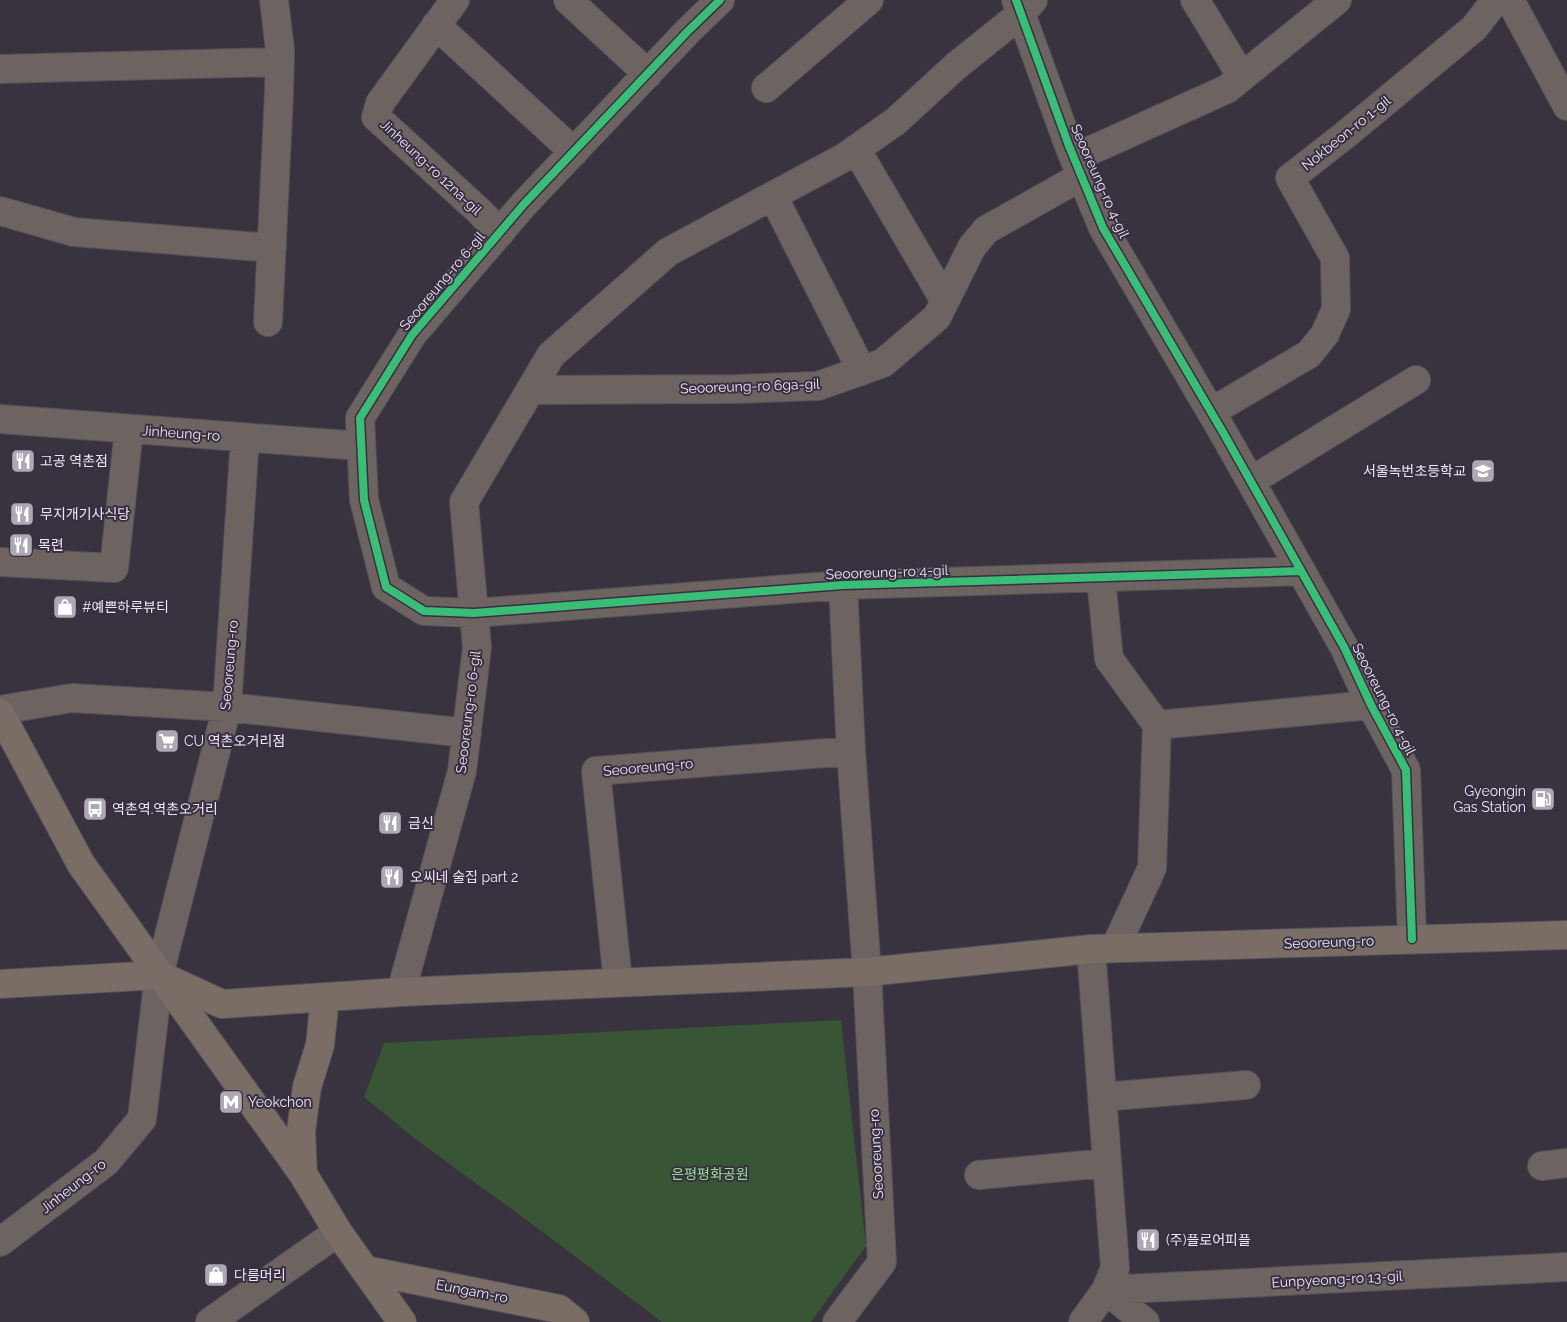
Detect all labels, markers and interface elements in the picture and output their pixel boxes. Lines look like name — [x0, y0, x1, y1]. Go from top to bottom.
street label: Nokbeon-ro 1-gil — [1298, 92, 1394, 174]
street label: Jinheung-ro 12na-gil — [377, 116, 485, 218]
street label: Seooreung-ro 4-gil — [1068, 122, 1132, 241]
street label: Seooreung-ro 6-gil — [396, 228, 488, 334]
street label: Seooreung-ro 6ga-gil — [680, 376, 820, 396]
street label: Jinheung-ro — [141, 422, 221, 444]
restaurant icon: 고공 역촌점 — [10, 448, 36, 474]
place label: 고공 역촌점 — [40, 453, 108, 469]
school or university icon: 서울녹번초등학교 — [1470, 458, 1496, 484]
place label: 서울녹번초등학교 — [1363, 463, 1466, 479]
restaurant icon: 무지개기사식당 — [9, 501, 35, 527]
place label: 무지개기사식당 — [40, 506, 130, 522]
restaurant icon: 목련 — [8, 532, 34, 558]
place label: 목련 — [38, 537, 64, 553]
street label: Seooreung-ro 4-gil — [825, 562, 949, 582]
shop icon: #예쁜하루뷰티 — [52, 594, 78, 620]
place label: #예쁜하루뷰티 — [82, 599, 169, 615]
street label: Seooreung-ro — [217, 619, 241, 711]
street label: Seooreung-ro 4-gil — [1349, 641, 1419, 758]
street label: Seooreung-ro 6-gil — [453, 649, 484, 774]
supermarket icon: CU 역촌오거리점 — [154, 728, 180, 754]
place label: CU 역촌오거리점 — [184, 733, 285, 749]
street label: Seooreung-ro — [602, 755, 694, 779]
place label: Gyeongin Gas Station — [1453, 783, 1526, 815]
fuel station icon: Gyeongin Gas Station — [1530, 786, 1556, 812]
bus stop icon: 역촌역.역촌오거리 — [82, 796, 108, 822]
place label: 역촌역.역촌오거리 — [112, 801, 218, 817]
restaurant icon: 금신 — [377, 810, 403, 836]
place label: 금신 — [408, 815, 434, 831]
restaurant icon: 오씨네 술집 part 2 — [379, 864, 405, 890]
place label: 오씨네 술집 part 2 — [410, 869, 518, 885]
street label: Seooreung-ro — [1284, 932, 1374, 952]
metro station icon: Yeokchon — [218, 1089, 244, 1115]
place label: Yeokchon — [248, 1094, 312, 1110]
street label: Seooreung-ro — [866, 1108, 886, 1200]
street label: Jinheung-ro — [37, 1156, 109, 1216]
park label: 은평평화공원 — [671, 1166, 749, 1182]
restaurant icon: (주)플로어피플 — [1135, 1227, 1161, 1253]
place label: (주)플로어피플 — [1166, 1232, 1251, 1248]
shop icon: 다름머리 — [203, 1262, 229, 1288]
place label: 다름머리 — [234, 1267, 286, 1283]
street label: Eunpyeong-ro 13-gil — [1271, 1268, 1403, 1290]
street label: Eungam-ro — [435, 1276, 509, 1306]

